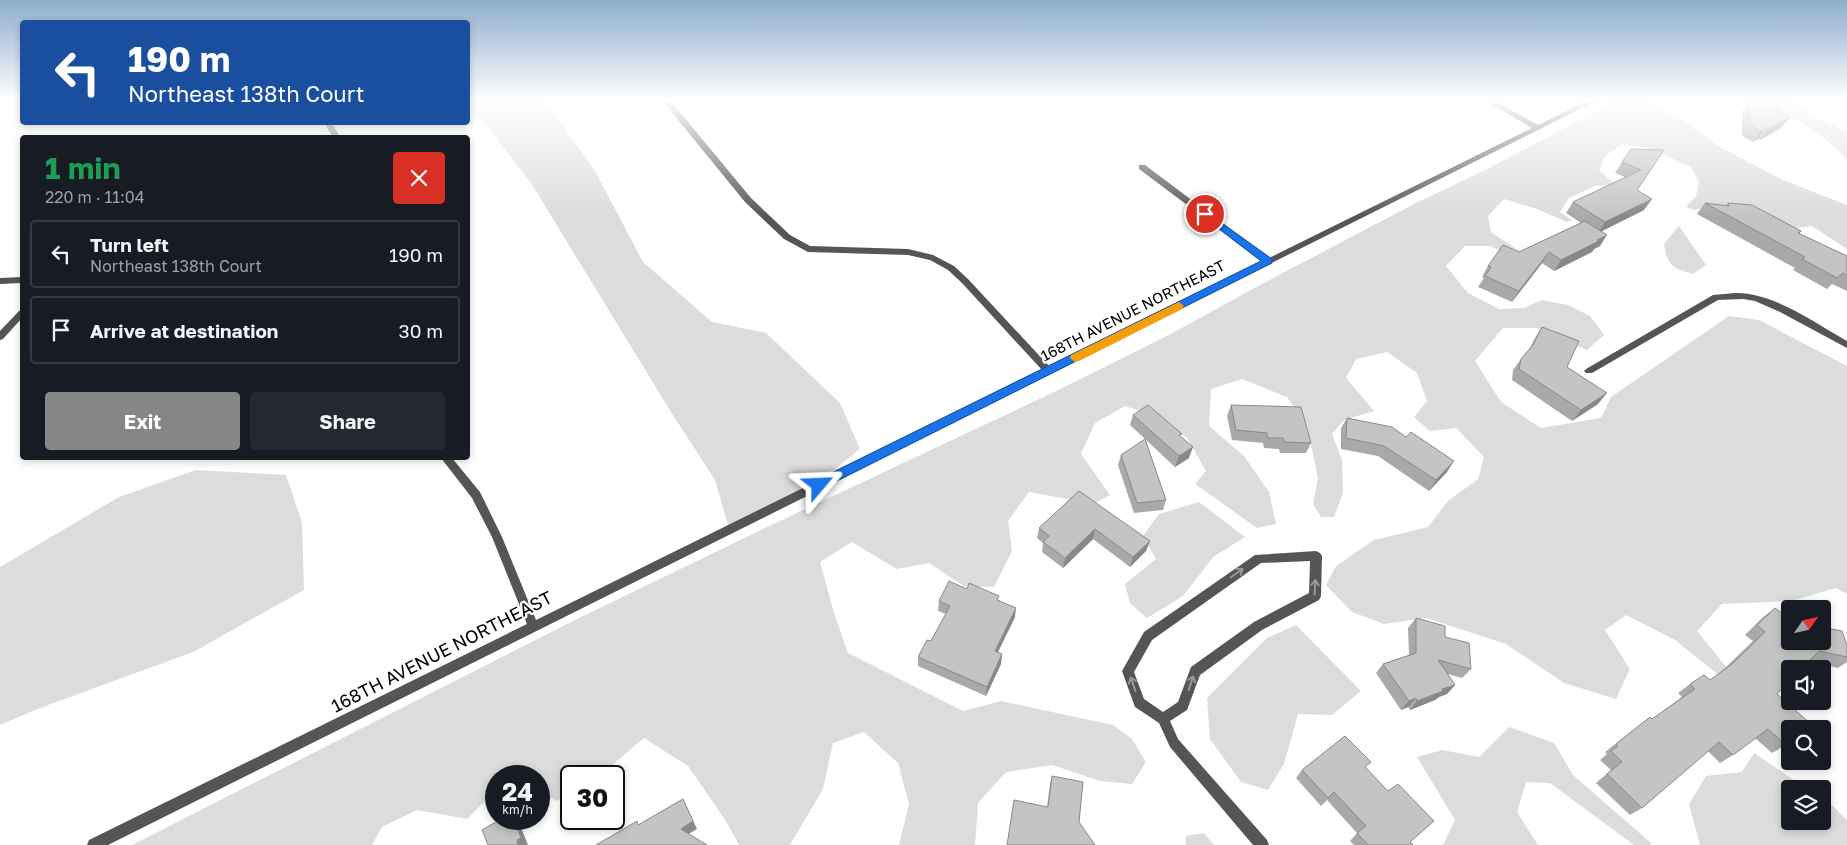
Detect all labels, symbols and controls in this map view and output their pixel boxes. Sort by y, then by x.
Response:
text: 190 m [128,38,230,80]
icon: left [45,40,110,105]
text: Northeast 138th Court [128,80,365,107]
text: 1 min [45,150,121,186]
button: close [393,152,445,204]
text: 220 m · 11:04 [45,187,144,207]
pin [1184,193,1226,235]
icon: arrive [1191,200,1219,228]
text: Turn left [90,233,169,256]
icon: left [47,240,75,268]
text: 190 m [389,243,443,266]
text: Northeast 138th Court [90,256,262,276]
street label: 168TH AVENUE NORTHEAST [1038,256,1228,364]
icon: arrive [47,316,75,344]
text: Arrive at destination [90,319,278,342]
text: 30 m [399,319,443,342]
button: Exit [45,392,240,450]
button: Share [250,392,445,450]
position arrow [792,458,844,510]
one-way arrow [1229,568,1243,578]
one-way arrow [1311,580,1320,596]
street label: 168TH AVENUE NORTHEAST [327,586,556,717]
north arrow [1781,600,1831,650]
map controls [1781,600,1831,830]
button: sound [1781,660,1831,710]
one-way arrow [1127,676,1137,692]
one-way arrow [1187,676,1196,691]
button: search [1781,720,1831,770]
speed limit sign: 30 [560,765,625,830]
text: 24 [502,776,533,807]
button: layers [1781,780,1831,830]
text: km/h [502,802,533,817]

